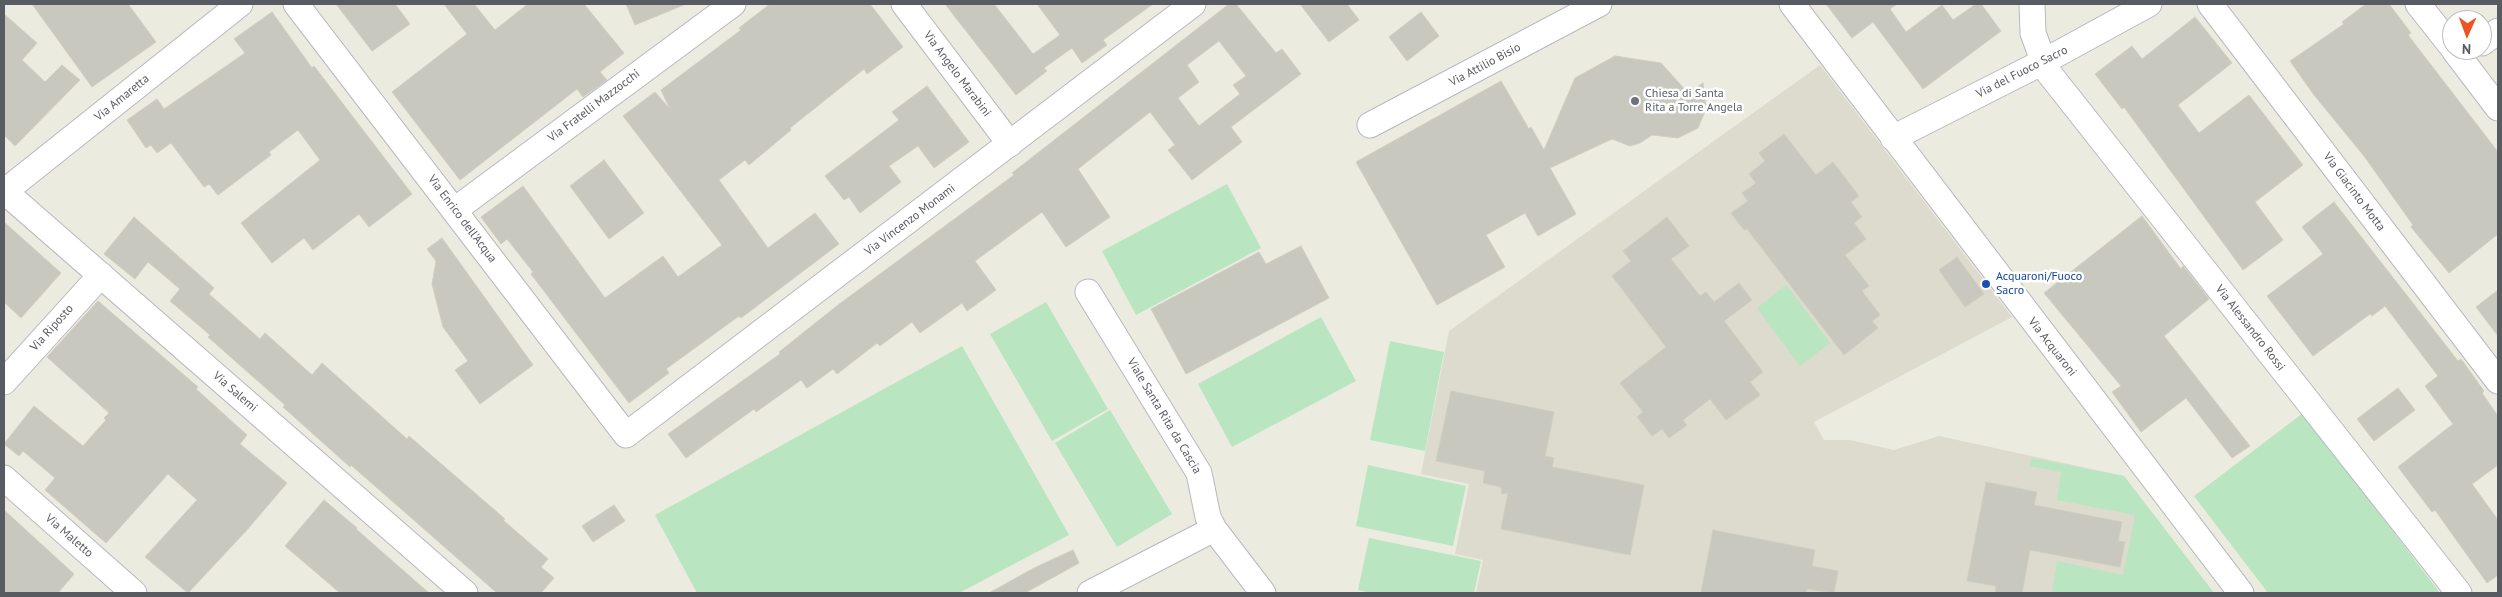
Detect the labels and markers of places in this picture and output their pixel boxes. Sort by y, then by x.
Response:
place label: Chiesa di Santa Rita a Torre Angela [1645,87,1742,115]
marker: Chiesa di Santa Rita a Torre Angela [1629,95,1641,107]
place label: Acquaroni/Fuoco Sacro [1996,270,2082,298]
marker: Acquaroni/Fuoco Sacro [1980,278,1992,290]

